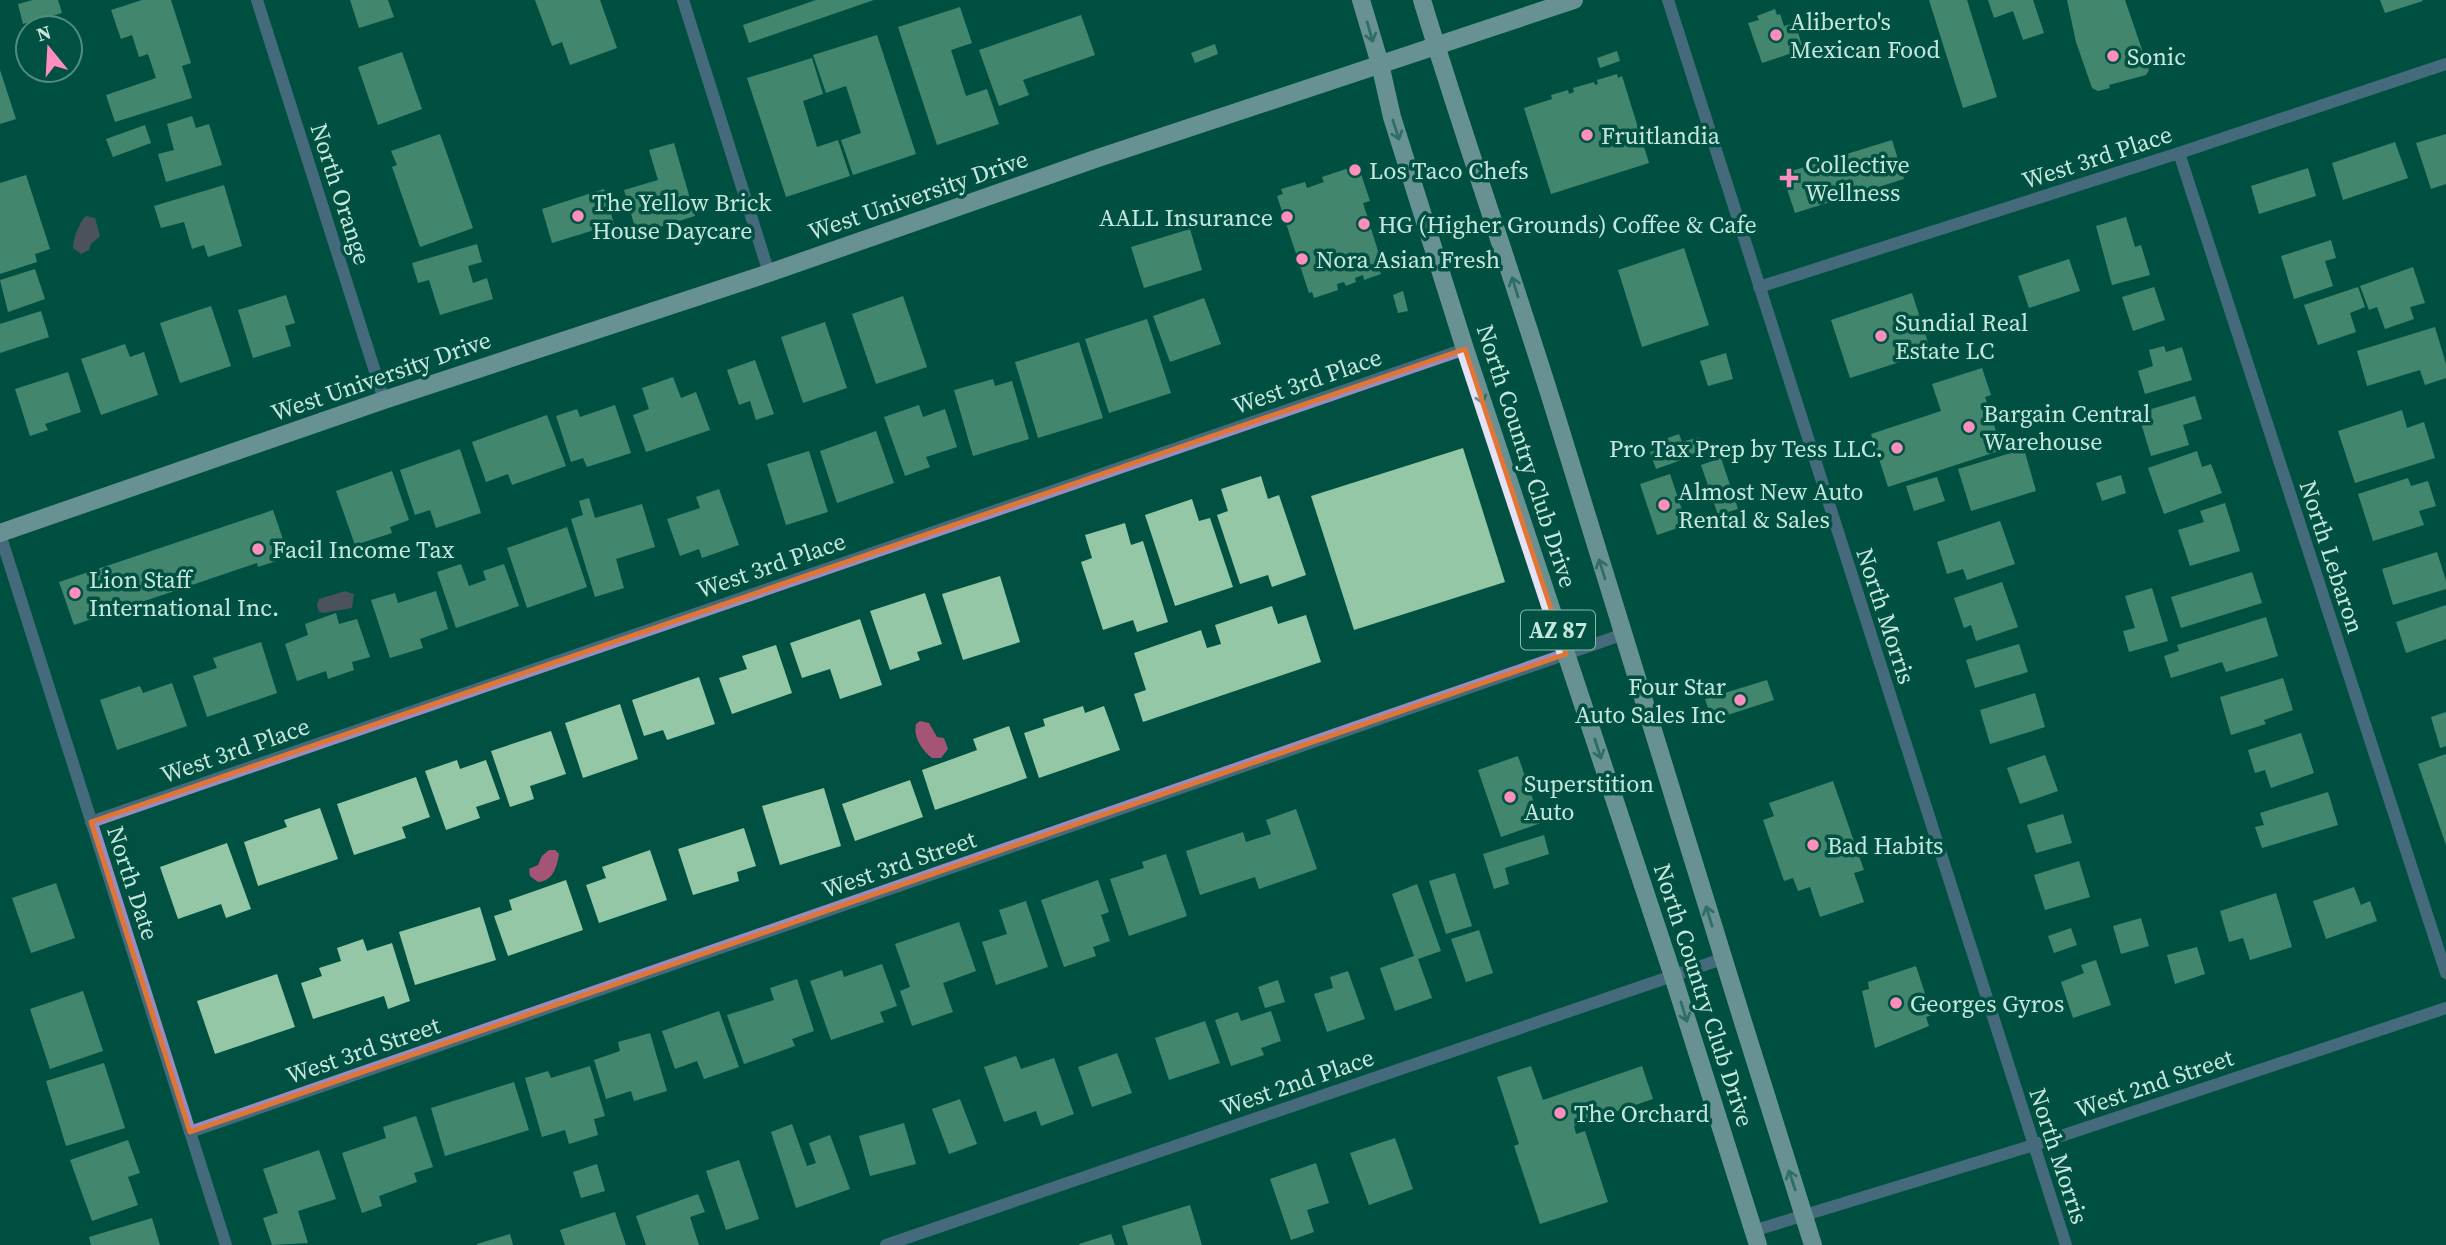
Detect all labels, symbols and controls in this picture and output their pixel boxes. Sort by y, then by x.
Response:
place label: Aliberto's Mexican Food [1790,5,1940,66]
north arrow [14,14,84,84]
text: N [33,18,54,47]
one-way arrow [1365,21,1378,43]
marker: Aliberto's Mexican Food [1768,27,1784,43]
place label: Sonic [2127,40,2186,73]
marker: Sonic [2105,48,2121,64]
street label: West 3rd Place [2018,117,2176,197]
street label: North Orange [303,119,379,269]
one-way arrow [1391,119,1403,141]
place label: Fruitlandia [1601,119,1721,152]
marker: Fruitlandia [1579,127,1595,143]
street label: West University Drive [804,142,1032,248]
place label: Collective Wellness [1805,148,1910,209]
place label: Los Taco Chefs [1369,154,1529,187]
marker: Los Taco Chefs [1347,162,1363,178]
marker: Collective Wellness [1779,168,1799,188]
place label: The Yellow Brick House Daycare [592,186,772,247]
place label: AALL Insurance [1099,201,1273,234]
marker: The Yellow Brick House Daycare [570,208,586,224]
place label: HG (Higher Grounds) Coffee & Cafe [1378,208,1757,241]
marker: AALL Insurance [1279,209,1295,225]
marker: HG (Higher Grounds) Coffee & Cafe [1356,216,1372,232]
place label: Nora Asian Fresh [1316,243,1500,276]
marker: Nora Asian Fresh [1294,251,1310,267]
one-way arrow [1508,276,1521,298]
place label: Sundial Real Estate LC [1895,306,2028,367]
street label: North Country Club Drive [1469,320,1585,592]
street label: West University Drive [267,323,495,429]
marker: Sundial Real Estate LC [1873,328,1889,344]
street label: West 3rd Place [1228,340,1386,422]
one-way arrow [1475,382,1487,404]
place label: Bargain Central Warehouse [1983,397,2150,458]
marker: Bargain Central Warehouse [1961,419,1977,435]
place label: Pro Tax Prep by Tess LLC. [1609,432,1883,465]
marker: Pro Tax Prep by Tess LLC. [1889,440,1905,456]
place label: Almost New Auto Rental & Sales [1678,475,1863,536]
street label: North Lebaron [2292,476,2372,638]
marker: Almost New Auto Rental & Sales [1656,497,1672,513]
street label: West 3rd Place [692,524,850,606]
place label: Facil Income Tax [272,533,455,566]
marker: Facil Income Tax [250,541,266,557]
street label: North Morris [1848,544,1924,688]
one-way arrow [1594,558,1607,580]
place label: Lion Staff International Inc. [89,563,279,624]
marker: Lion Staff International Inc. [67,585,83,601]
road number: AZ 87 [1521,610,1595,650]
place label: Four Star Auto Sales Inc [1575,670,1726,731]
marker: Four Star Auto Sales Inc [1732,692,1748,708]
street label: West 3rd Place [156,709,314,791]
one-way arrow [1593,738,1605,760]
place label: Superstition Auto [1524,767,1654,828]
marker: Superstition Auto [1502,789,1518,805]
street label: North Date [99,822,167,944]
street label: West 3rd Street [818,822,980,906]
place label: Bad Habits [1827,829,1943,862]
marker: Bad Habits [1805,837,1821,853]
street label: North Country Club Drive [1646,859,1762,1131]
one-way arrow [1701,906,1714,928]
place label: Georges Gyros [1910,987,2064,1020]
marker: Georges Gyros [1888,995,1904,1011]
one-way arrow [1679,1001,1692,1023]
street label: West 3rd Street [282,1008,444,1092]
street label: West 2nd Place [1216,1040,1378,1124]
street label: West 2nd Street [2071,1040,2238,1125]
street label: North Morris [2021,1084,2097,1228]
place label: The Orchard [1574,1097,1710,1130]
marker: The Orchard [1552,1105,1568,1121]
one-way arrow [1785,1169,1798,1191]

